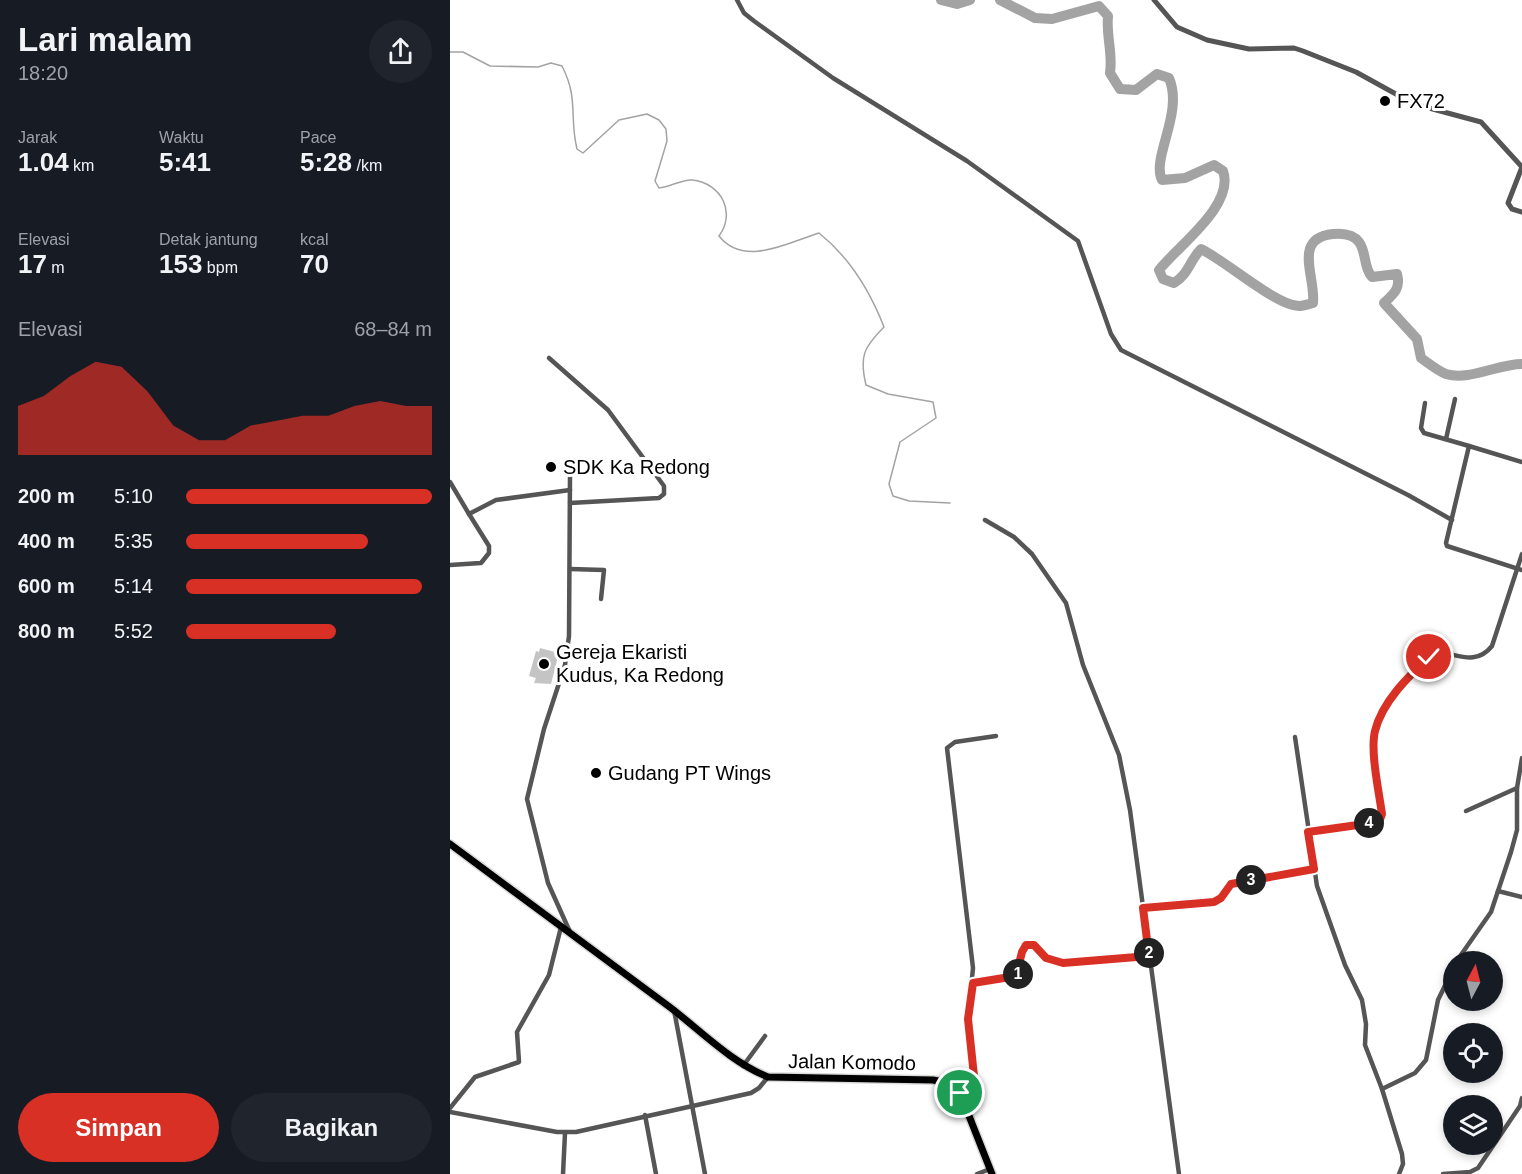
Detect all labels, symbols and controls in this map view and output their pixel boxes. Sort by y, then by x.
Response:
button: share [369,20,432,83]
text: Lari malam [18,21,192,58]
text: 18:20 [18,62,68,84]
place label: FX72 [1397,90,1445,112]
marker: FX72 [1378,94,1392,108]
text: Jarak [18,129,57,146]
text: Waktu [159,129,204,146]
text: Pace [300,129,336,146]
text: 1.04 [18,147,69,177]
text: 5:41 [159,147,211,177]
text: 5:28 [300,147,352,177]
text: km [69,157,94,174]
text: /km [352,157,382,174]
text: Elevasi [18,231,70,248]
text: Detak jantung [159,231,258,248]
text: kcal [300,231,328,248]
text: 17 [18,249,47,279]
text: 153 [159,249,202,279]
text: 70 [300,249,329,279]
text: m [47,259,65,276]
text: bpm [202,259,238,276]
text: Elevasi [18,318,82,340]
text: 68–84 m [354,318,432,340]
place label: SDK Ka Redong [563,456,710,478]
marker: SDK Ka Redong [544,460,558,474]
text: 200 m [18,485,75,507]
text: 5:10 [114,485,153,507]
text: 400 m [18,530,75,552]
text: 5:35 [114,530,153,552]
text: 600 m [18,575,75,597]
text: 5:14 [114,575,153,597]
text: 800 m [18,620,75,642]
text: 5:52 [114,620,153,642]
pin [1403,631,1454,682]
icon: check [1412,640,1445,673]
place label: Gereja Ekaristi Kudus, Ka Redong [556,641,724,686]
marker: Gereja Ekaristi Kudus, Ka Redong [537,657,551,671]
place label: Gudang PT Wings [608,762,771,784]
marker: Gudang PT Wings [589,766,603,780]
pin: 4 [1354,808,1384,838]
text: 4 [1365,814,1373,831]
pin: 3 [1236,865,1266,895]
text: 3 [1247,871,1255,888]
pin: 2 [1134,938,1164,968]
text: 2 [1145,944,1153,961]
north arrow [1443,951,1503,1011]
map controls [1443,951,1503,1155]
pin: 1 [1003,959,1033,989]
text: 1 [1014,965,1022,982]
button: locate [1443,1023,1503,1083]
street label: Jalan Komodo [788,1050,916,1074]
pin [934,1067,985,1118]
icon: arrive [943,1076,976,1109]
button: Simpan [18,1093,219,1162]
button: Bagikan [231,1093,432,1162]
button: layers [1443,1095,1503,1155]

